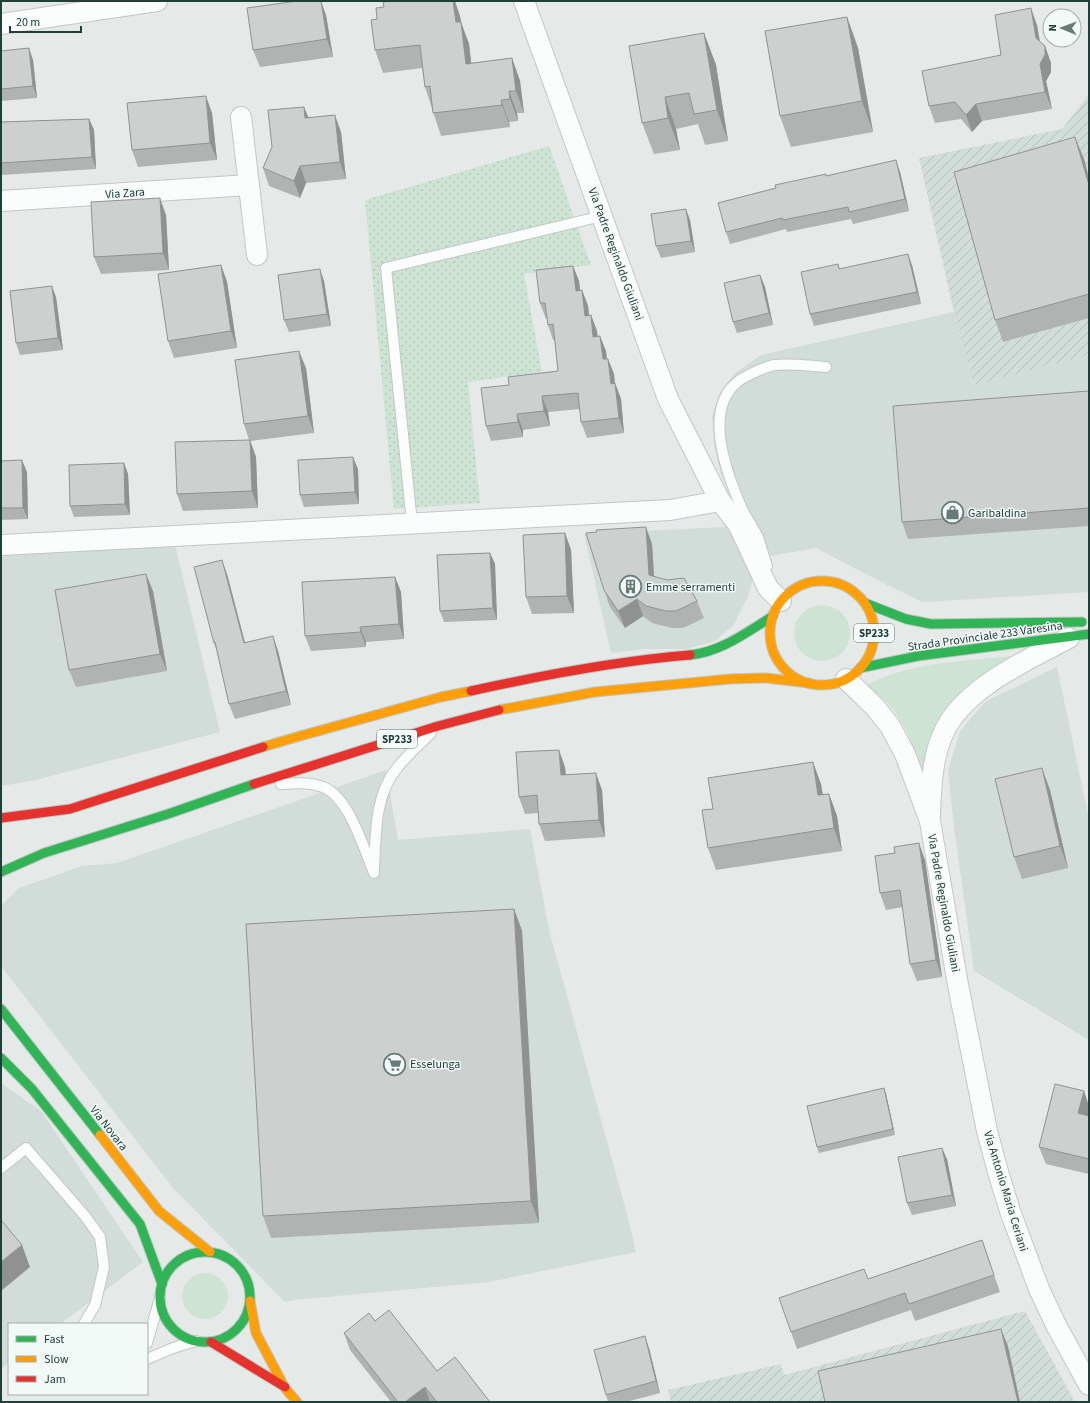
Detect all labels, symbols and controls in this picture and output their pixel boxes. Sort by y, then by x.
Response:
scale bar [10,8,81,34]
north arrow [1042,8,1082,48]
text: 20 m [16,14,40,31]
text: N [1045,24,1060,32]
street label: Via Zara [105,184,146,203]
street label: Via Padre Reginaldo Giuliani [584,185,648,323]
shop icon: Garibaldina [939,500,965,526]
place label: Garibaldina [968,505,1026,522]
building icon: Emme serramenti [617,574,643,600]
place label: Emme serramenti [646,579,735,596]
street label: Strada Provinciale 233 Varesina [906,617,1064,656]
road number: SP233 [854,624,894,642]
road number: SP233 [377,730,417,748]
street label: Via Padre Reginaldo Giuliani [923,833,964,974]
supermarket icon: Esselunga [382,1051,408,1077]
place label: Esselunga [410,1056,460,1073]
street label: Via Novara [86,1102,132,1154]
street label: Via Antonio Maria Ceriani [979,1129,1032,1254]
legend [8,1323,148,1395]
text: Fast [44,1331,64,1348]
text: Slow [44,1351,69,1368]
text: Jam [44,1371,66,1388]

